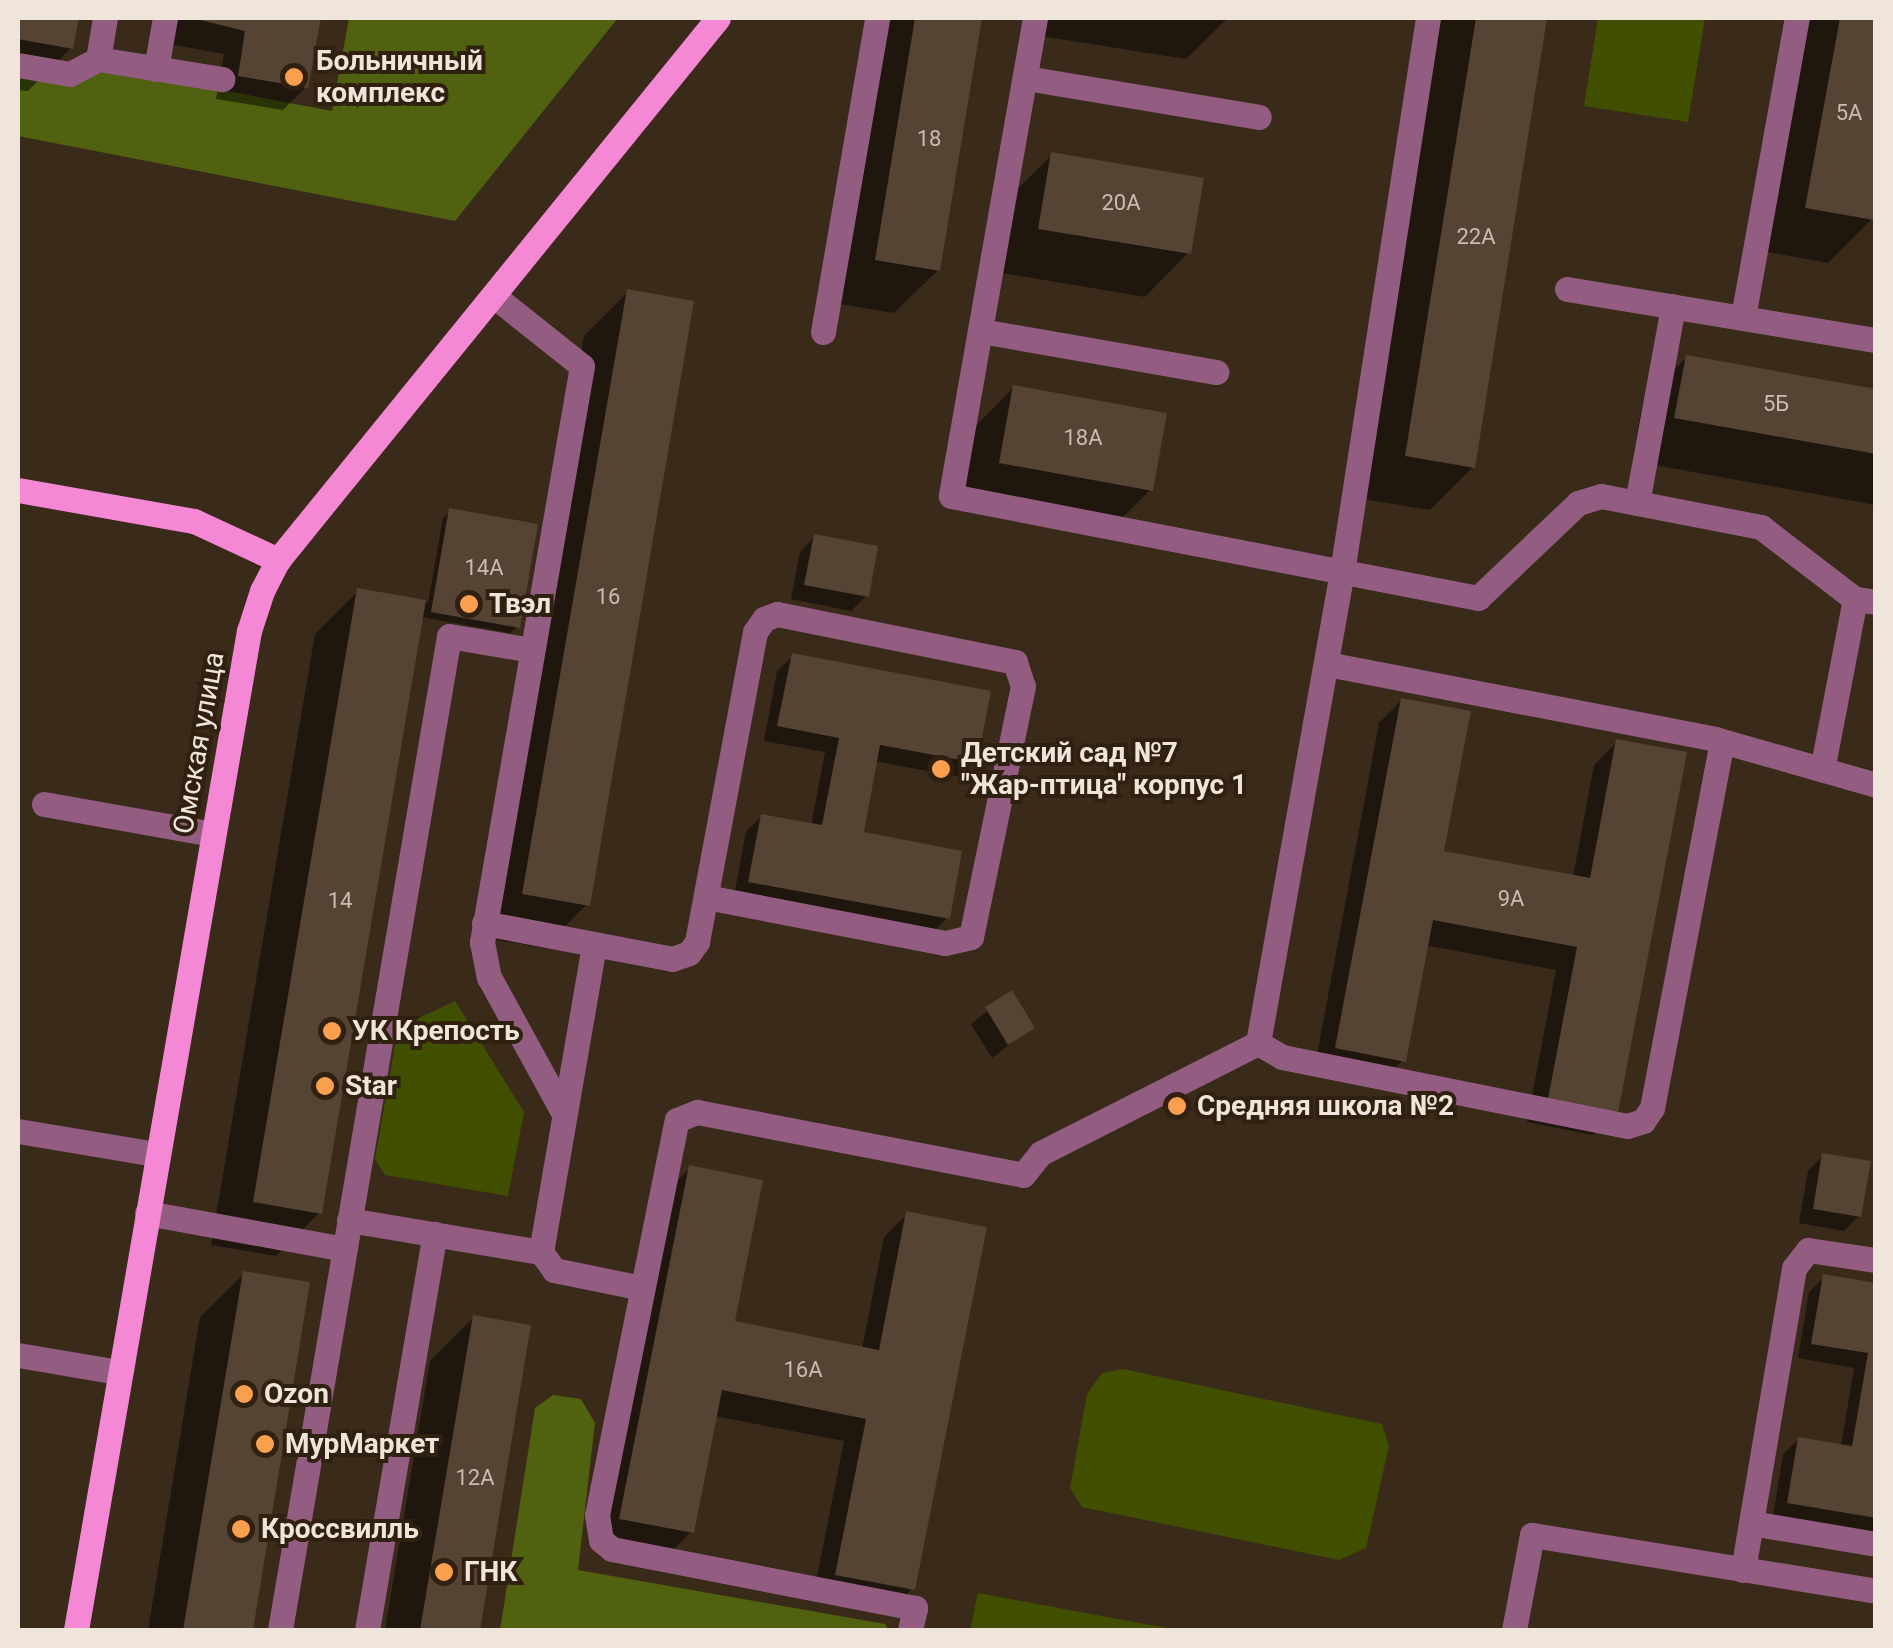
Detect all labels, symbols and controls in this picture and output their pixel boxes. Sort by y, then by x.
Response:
place label: Больничный комплекс [316,44,483,110]
marker: Больничный комплекс [281,64,307,90]
house number: 5А [1836,100,1862,126]
house number: 18 [917,126,941,152]
house number: 20А [1101,190,1141,216]
house number: 22А [1456,224,1496,250]
house number: 5Б [1763,391,1789,417]
house number: 18А [1063,425,1103,451]
house number: 14А [464,555,504,581]
house number: 16 [596,584,620,610]
place label: Твэл [489,587,551,621]
marker: Твэл [458,593,480,615]
street label: Омская улица [166,649,232,837]
place label: Детский сад №7 "Жар-птица" корпус 1 [961,736,1247,802]
marker: Детский сад №7 "Жар-птица" корпус 1 [930,758,952,780]
house number: 9А [1498,886,1524,912]
house number: 14 [328,888,352,914]
place label: УК Крепость [352,1014,520,1048]
marker: УК Крепость [321,1020,343,1042]
place label: Star [345,1069,397,1103]
marker: Star [314,1075,336,1097]
place label: Средняя школа №2 [1197,1089,1454,1123]
marker: Средняя школа №2 [1166,1095,1188,1117]
house number: 16А [783,1357,823,1383]
place label: Ozon [264,1377,329,1411]
marker: Ozon [233,1383,255,1405]
place label: МурМаркет [285,1427,439,1461]
marker: МурМаркет [254,1433,276,1455]
house number: 12А [455,1465,495,1491]
place label: Кроссвилль [261,1512,419,1546]
marker: Кроссвилль [230,1518,252,1540]
place label: ГНК [464,1555,517,1589]
marker: ГНК [433,1561,455,1583]

